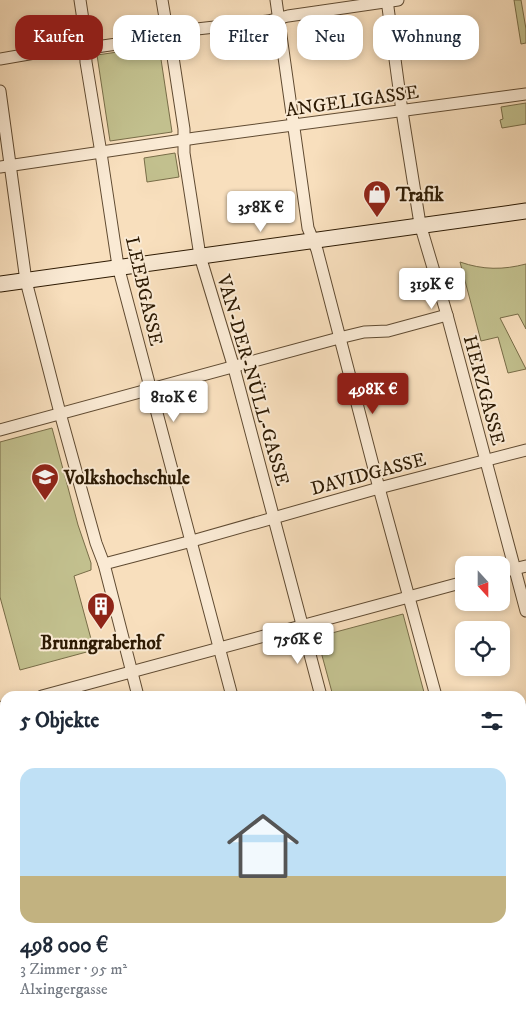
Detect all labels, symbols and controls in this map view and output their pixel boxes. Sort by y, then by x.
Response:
chip: Kaufen [15,15,103,60]
chip: Mieten [113,15,200,60]
chip: Filter [210,15,287,60]
chip: Neu [297,15,363,60]
chip: Wohnung [373,15,479,60]
street label: ANGELIGASSE [284,81,420,122]
shop icon: Trafik [362,179,392,218]
place label: Trafik [395,184,444,207]
pin: 358K € [220,190,302,233]
text: 358K € [238,197,284,217]
street label: LEEBGASSE [120,234,167,348]
pin: 319K € [391,268,473,310]
street label: VAN-DER-NÜLL-GASSE [211,271,295,489]
text: 319K € [410,274,454,294]
street label: HERZGASSE [458,333,509,448]
pin: 498K € [332,372,414,415]
text: 498K € [348,379,398,399]
pin: 810K € [133,380,215,423]
text: 810K € [151,387,197,407]
street label: DAVIDGASSE [308,448,428,501]
school or university icon: Volkshochschule [30,462,60,501]
place label: Volkshochschule [63,467,190,490]
north arrow [455,556,510,611]
map controls [455,556,510,676]
building icon: Brunngraberhof [86,591,116,630]
button: locate [455,621,510,676]
pin: 756K € [257,622,339,665]
text: 756K € [274,629,322,649]
place label: Brunngraberhof [40,632,166,655]
icon: filters [478,707,506,735]
text: 5 Objekte [20,708,99,734]
icon: home [218,801,308,891]
text: 498 000 € [20,933,108,959]
text: 3 Zimmer · 95 m² [20,959,127,979]
text: Alxingergasse [20,979,108,999]

